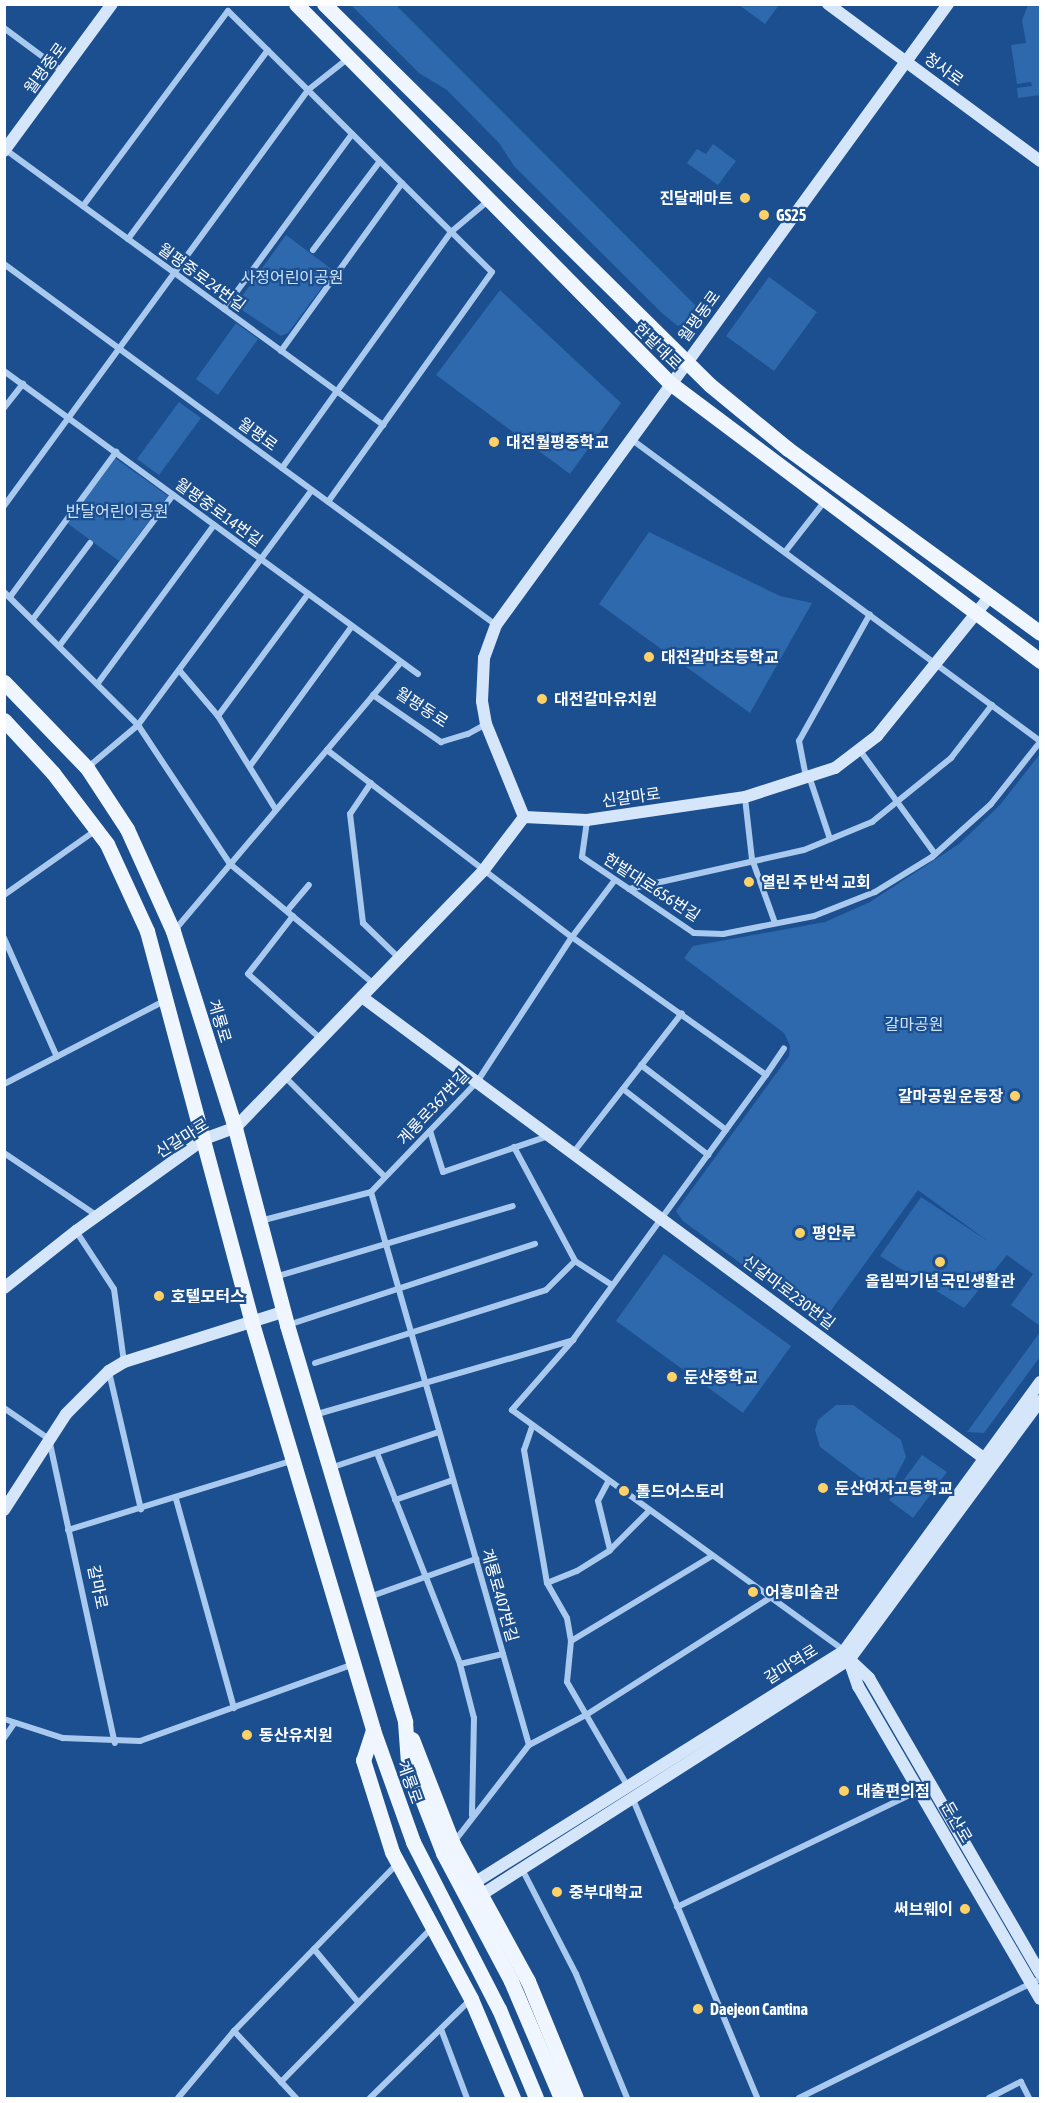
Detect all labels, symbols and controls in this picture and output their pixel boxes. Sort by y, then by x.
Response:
street label: 월평중로 [20,39,70,97]
street label: 청사로 [920,48,968,90]
place label: 진달래마트 [659,188,733,208]
marker: 진달래마트 [738,191,752,205]
place label: GS25 [776,205,806,225]
marker: GS25 [757,208,771,222]
street label: 월평중로24번길 [155,239,249,315]
park label: 사정어린이공원 [240,267,344,287]
street label: 월평동로 [674,287,724,345]
street label: 한밭대로 [630,319,686,373]
street label: 월평로 [234,413,282,455]
place label: 대전월평중학교 [506,432,609,452]
marker: 대전월평중학교 [487,435,501,449]
street label: 월평중로14번길 [172,474,266,550]
park label: 반달어린이공원 [65,501,169,521]
place label: 대전갈마초등학교 [661,647,779,667]
marker: 대전갈마초등학교 [642,650,656,664]
street label: 월평동로 [392,683,452,731]
place label: 대전갈마유치원 [554,689,657,709]
marker: 대전갈마유치원 [535,692,549,706]
street label: 신갈마로 [601,783,661,811]
street label: 한밭대로656번길 [600,849,704,925]
place label: 열린 주 반석 교회 [761,872,871,892]
marker: 열린 주 반석 교회 [742,875,756,889]
street label: 계룡로 [204,997,236,1045]
park label: 갈마공원 [885,1014,943,1034]
street label: 계룡로367번길 [393,1065,473,1149]
place label: 갈마공원 운동장 [898,1086,1003,1106]
marker: 갈마공원 운동장 [1008,1089,1022,1103]
street label: 신갈마로 [152,1114,212,1162]
place label: 평안루 [812,1223,856,1243]
marker: 평안루 [793,1226,807,1240]
street label: 신갈마로230번길 [739,1251,839,1333]
marker: 올림픽기념 국민생활관 [933,1255,947,1269]
place label: 올림픽기념 국민생활관 [865,1271,1015,1291]
place label: 호텔모터스 [171,1286,245,1306]
marker: 호텔모터스 [152,1289,166,1303]
place label: 둔산중학교 [684,1367,758,1387]
marker: 둔산중학교 [665,1370,679,1384]
place label: 둔산여자고등학교 [835,1478,953,1498]
place label: 톨드어스토리 [636,1481,724,1501]
marker: 둔산여자고등학교 [816,1481,830,1495]
marker: 톨드어스토리 [617,1484,631,1498]
street label: 계룡로407번길 [478,1546,522,1644]
street label: 갈마로 [84,1563,112,1611]
place label: 어흥미술관 [765,1582,839,1602]
marker: 어흥미술관 [746,1585,760,1599]
street label: 갈마역로 [761,1640,821,1688]
place label: 동산유치원 [259,1725,333,1745]
marker: 동산유치원 [240,1728,254,1742]
street label: 계룡로 [393,1758,427,1806]
place label: 대출편의점 [856,1781,930,1801]
marker: 대출편의점 [837,1784,851,1798]
street label: 둔산로 [938,1798,976,1846]
place label: 중부대학교 [569,1882,643,1902]
marker: 중부대학교 [550,1885,564,1899]
place label: 써브웨이 [894,1899,953,1919]
marker: 써브웨이 [958,1902,972,1916]
place label: Daejeon Cantina [710,1999,808,2019]
marker: Daejeon Cantina [691,2002,705,2016]

